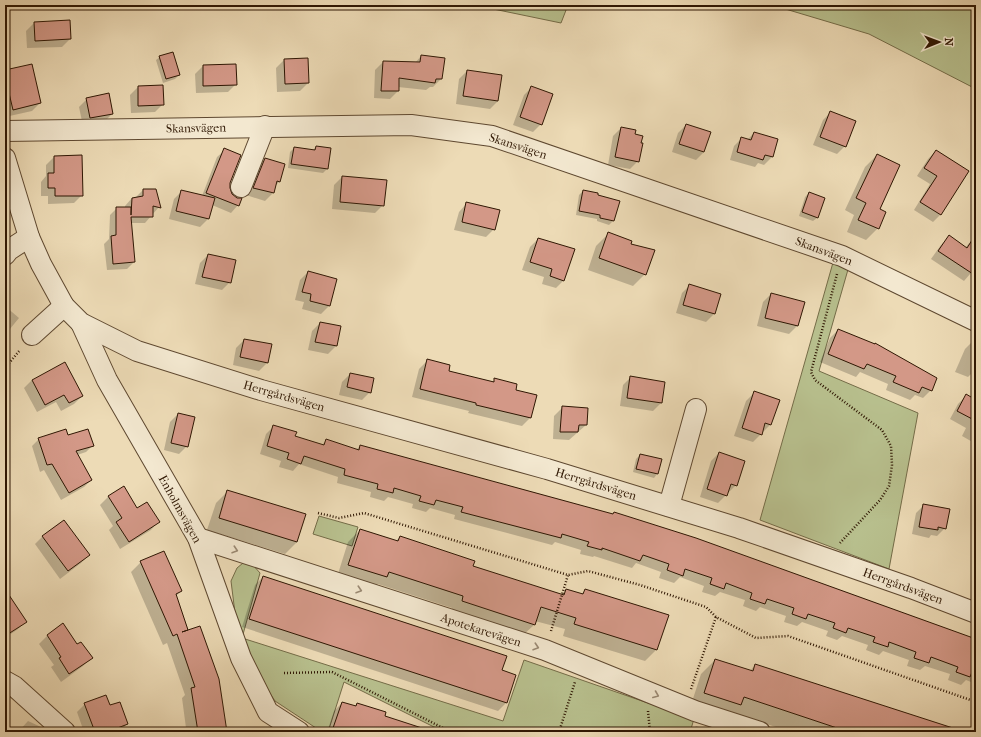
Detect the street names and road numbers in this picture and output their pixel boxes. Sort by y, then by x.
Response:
street label: Skansvägen [166,120,226,136]
street label: Skansvägen [487,130,549,162]
street label: Skansvägen [793,234,855,268]
street label: Herrgårdsvägen [242,378,326,414]
street label: Herrgårdsvägen [554,465,638,503]
street label: Enholmsvägen [156,473,204,545]
street label: Herrgårdsvägen [861,565,945,607]
street label: Apotekarevägen [438,610,523,650]

